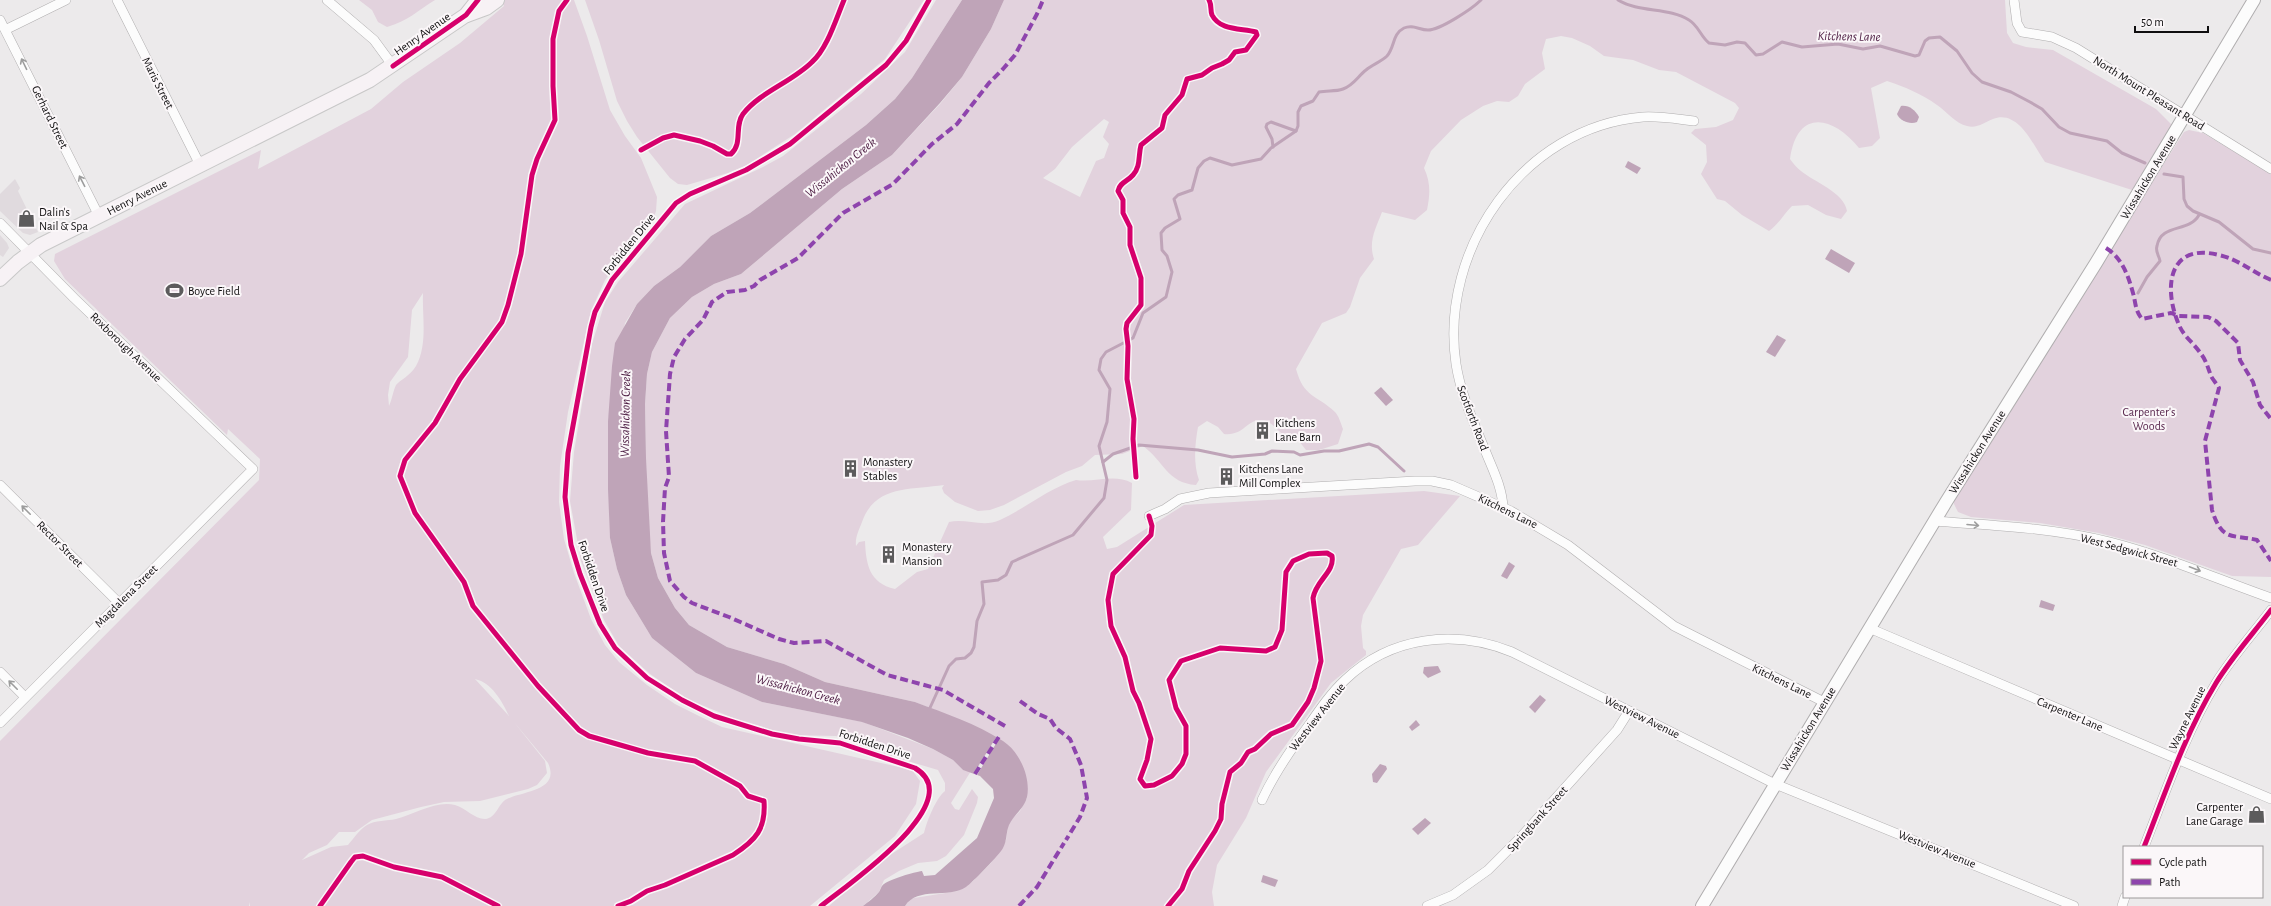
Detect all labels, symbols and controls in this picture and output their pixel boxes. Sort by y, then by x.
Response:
scale bar [2135,8,2208,34]
street label: Henry Avenue [392,10,453,59]
text: 50 m [2141,16,2164,28]
water label: Kitchens Lane [1817,30,1881,44]
street label: North Mount Pleasant Road [2091,54,2207,132]
street label: Maris Street [140,55,176,111]
one-way arrow [20,59,27,71]
street label: Gerhard Street [30,84,70,150]
street label: Wissahickon Avenue [2118,133,2178,221]
water label: Wissahickon Creek [803,136,879,200]
one-way arrow [78,175,85,187]
street label: Henry Avenue [105,177,169,218]
place label: Dalin's Nail & Spa [39,206,88,232]
shop icon: Dalin's Nail & Spa [16,209,36,229]
street label: Forbidden Drive [601,211,657,277]
sports icon: Boyce Field [165,281,185,301]
place label: Boyce Field [188,285,240,298]
street label: Roxborough Avenue [88,310,164,384]
water label: Wissahickon Creek [619,371,633,457]
street label: Scotforth Road [1455,384,1491,452]
park label: Carpenter's Woods [2122,406,2176,432]
street label: Wissahickon Avenue [1946,408,2008,496]
place label: Kitchens Lane Barn [1275,417,1321,443]
building icon: Kitchens Lane Barn [1252,420,1272,440]
place label: Monastery Stables [863,456,913,482]
building icon: Monastery Stables [840,459,860,479]
place label: Kitchens Lane Mill Complex [1239,463,1303,489]
building icon: Kitchens Lane Mill Complex [1216,466,1236,486]
street label: Kitchens Lane [1476,492,1540,530]
one-way arrow [21,505,31,515]
street label: Rector Street [35,519,86,570]
one-way arrow [1966,521,1979,528]
street label: West Sedgwick Street [2079,531,2179,569]
street label: Forbidden Drive [576,539,612,613]
place label: Monastery Mansion [902,541,952,567]
building icon: Monastery Mansion [879,544,899,564]
street label: Magdalena Street [92,562,160,630]
one-way arrow [2189,566,2201,574]
street label: Kitchens Lane [1750,662,1814,700]
water label: Wissahickon Creek [754,673,842,707]
one-way arrow [8,680,17,690]
street label: Westview Avenue [1287,681,1347,753]
street label: Wayne Avenue [2166,684,2208,752]
street label: Wissahickon Avenue [1778,685,1838,773]
street label: Westview Avenue [1602,694,1682,740]
street label: Carpenter Lane [2035,695,2105,733]
street label: Forbidden Drive [838,727,912,761]
street label: Springbank Street [1504,784,1570,854]
place label: Carpenter Lane Garage [2186,801,2243,827]
shop icon: Carpenter Lane Garage [2246,804,2266,824]
street label: Westview Avenue [1896,828,1978,870]
legend [2123,846,2263,898]
text: Cycle path [2159,856,2207,869]
text: Path [2159,876,2181,888]

